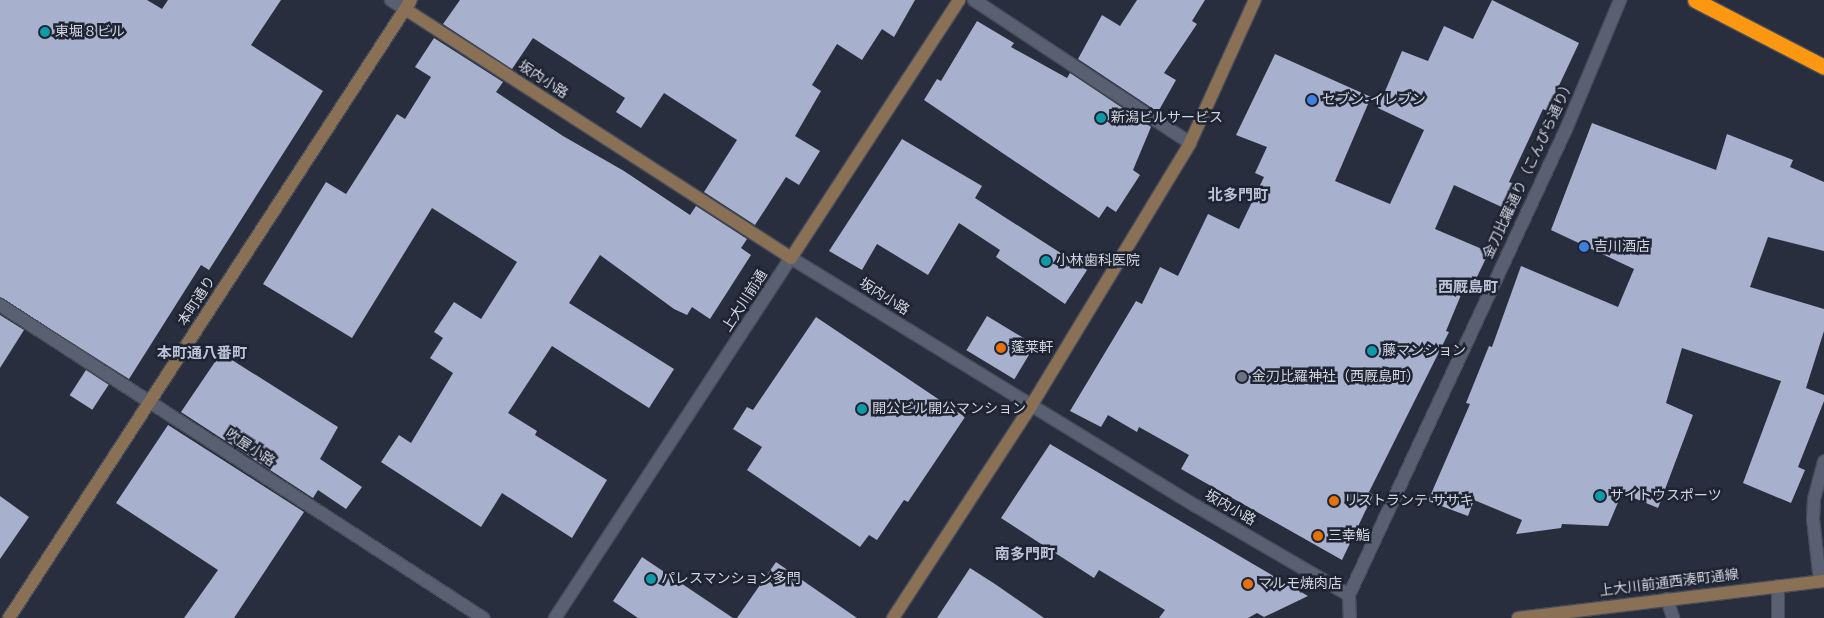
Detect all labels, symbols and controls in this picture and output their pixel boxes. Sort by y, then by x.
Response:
place label: 東堀８ビル [55,24,125,40]
marker: 東堀８ビル [39,26,51,38]
street label: 坂内小路 [515,58,571,102]
street label: 金刀比羅通り（こんぴら通り） [1480,77,1578,261]
place label: セブン-イレブン [1322,92,1426,108]
marker: セブン-イレブン [1306,94,1318,106]
place label: 新潟ビルサービス [1111,110,1223,126]
marker: 新潟ビルサービス [1095,112,1107,124]
district label: 北多門町 [1208,187,1268,205]
place label: 吉川酒店 [1594,239,1650,255]
marker: 吉川酒店 [1578,241,1590,253]
place label: 小林歯科医院 [1056,253,1140,269]
marker: 小林歯科医院 [1040,255,1052,267]
street label: 上大川前通 [719,267,771,335]
street label: 本町通り [175,273,219,329]
street label: 坂内小路 [856,275,912,319]
district label: 西厩島町 [1438,279,1498,297]
place label: 蓬莱軒 [1011,340,1053,356]
marker: 蓬莱軒 [995,342,1007,354]
place label: 藤マンション [1382,343,1466,359]
district label: 本町通八番町 [157,345,247,363]
marker: 藤マンション [1366,345,1378,357]
place label: 金刀比羅神社（西厩島町） [1252,369,1420,385]
marker: 金刀比羅神社（西厩島町） [1236,371,1248,383]
place label: 開公ビル開公マンション [872,401,1026,417]
marker: 開公ビル開公マンション [856,403,868,415]
street label: 吹屋小路 [222,426,278,470]
street label: 坂内小路 [1202,487,1258,529]
place label: サイトウスポーツ [1610,488,1722,504]
marker: サイトウスポーツ [1594,490,1606,502]
place label: リストランテ ササキ [1344,493,1474,509]
marker: リストランテ ササキ [1328,495,1340,507]
place label: 三幸鮨 [1328,528,1370,544]
marker: 三幸鮨 [1312,530,1324,542]
district label: 南多門町 [995,546,1055,564]
street label: 上大川前通西湊町通線 [1598,566,1740,600]
place label: パレスマンション多門 [661,571,801,587]
marker: パレスマンション多門 [645,573,657,585]
place label: マルモ焼肉店 [1258,576,1342,592]
marker: マルモ焼肉店 [1242,578,1254,590]

